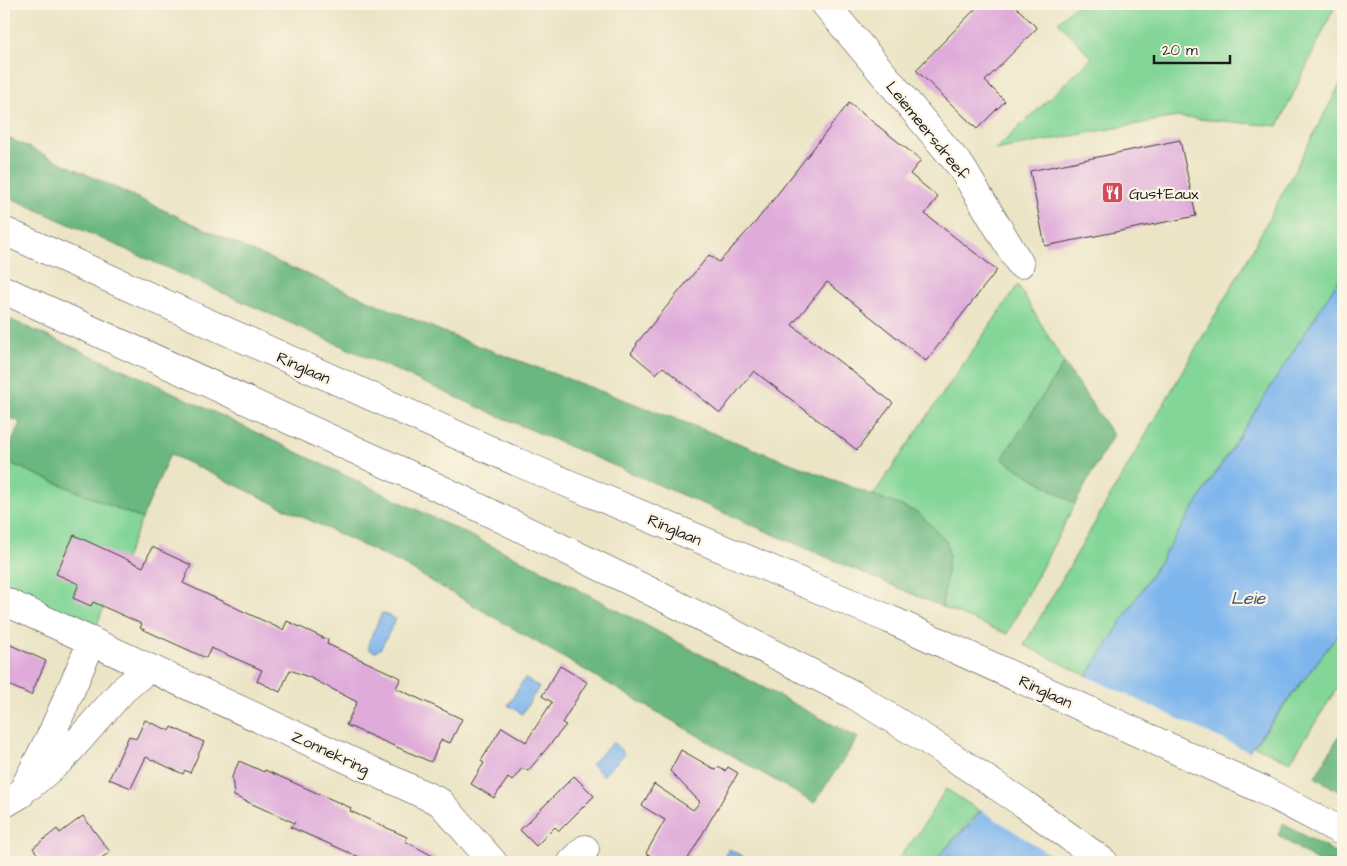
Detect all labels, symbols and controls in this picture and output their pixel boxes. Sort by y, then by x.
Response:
scale bar [1154,32,1231,64]
text: 20 m [1162,40,1198,61]
street label: Leiemeersdreef [881,77,974,185]
restaurant icon: Gust'Eaux [1101,181,1125,205]
place label: Gust'Eaux [1129,183,1199,205]
street label: Ringlaan [273,346,334,390]
street label: Ringlaan [644,509,705,552]
water label: Leie [1231,586,1267,611]
street label: Ringlaan [1015,670,1076,715]
street label: Zonnekring [288,725,373,781]

